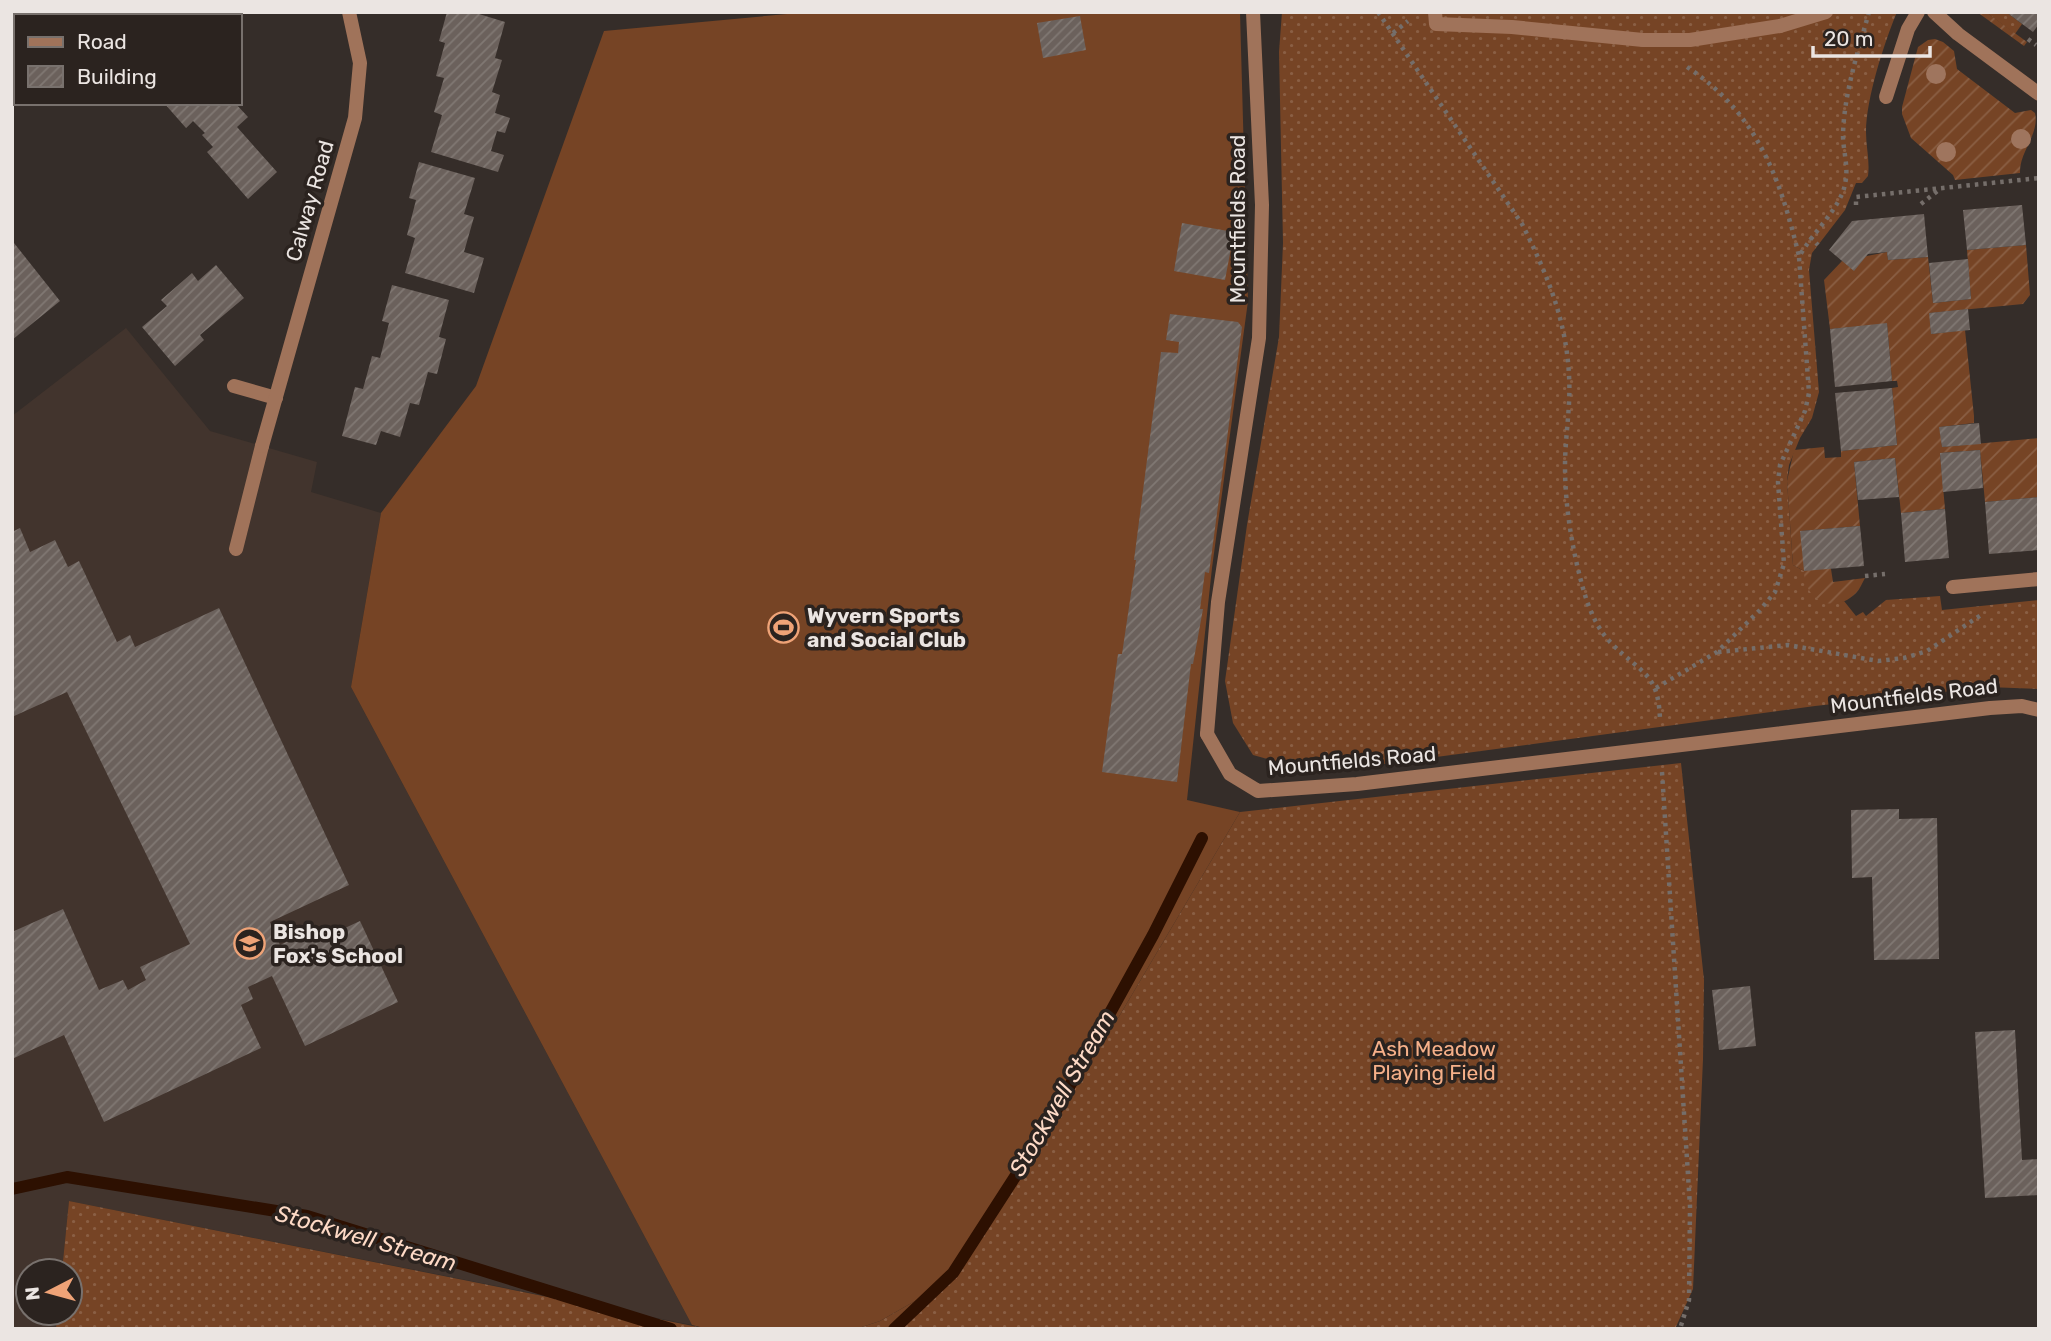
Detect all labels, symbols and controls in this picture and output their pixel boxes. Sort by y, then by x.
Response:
legend [14,14,242,105]
scale bar [1813,14,1930,58]
text: 20 m [1824,26,1873,51]
text: Road [77,29,127,54]
text: Building [77,64,157,89]
street label: Mountfields Road [1225,135,1250,303]
street label: Calway Road [280,138,339,264]
place label: Wyvern Sports and Social Club [807,603,966,652]
sports icon: Wyvern Sports and Social Club [767,611,801,645]
street label: Mountfields Road [1829,673,1999,718]
street label: Mountfields Road [1267,741,1437,780]
place label: Bishop Fox's School [273,919,403,968]
school or university icon: Bishop Fox's School [233,927,267,961]
water label: Stockwell Stream [1003,1005,1121,1181]
park label: Ash Meadow Playing Field [1372,1036,1496,1085]
water label: Stockwell Stream [272,1199,460,1277]
north arrow [14,1257,84,1327]
text: N [20,1286,45,1302]

